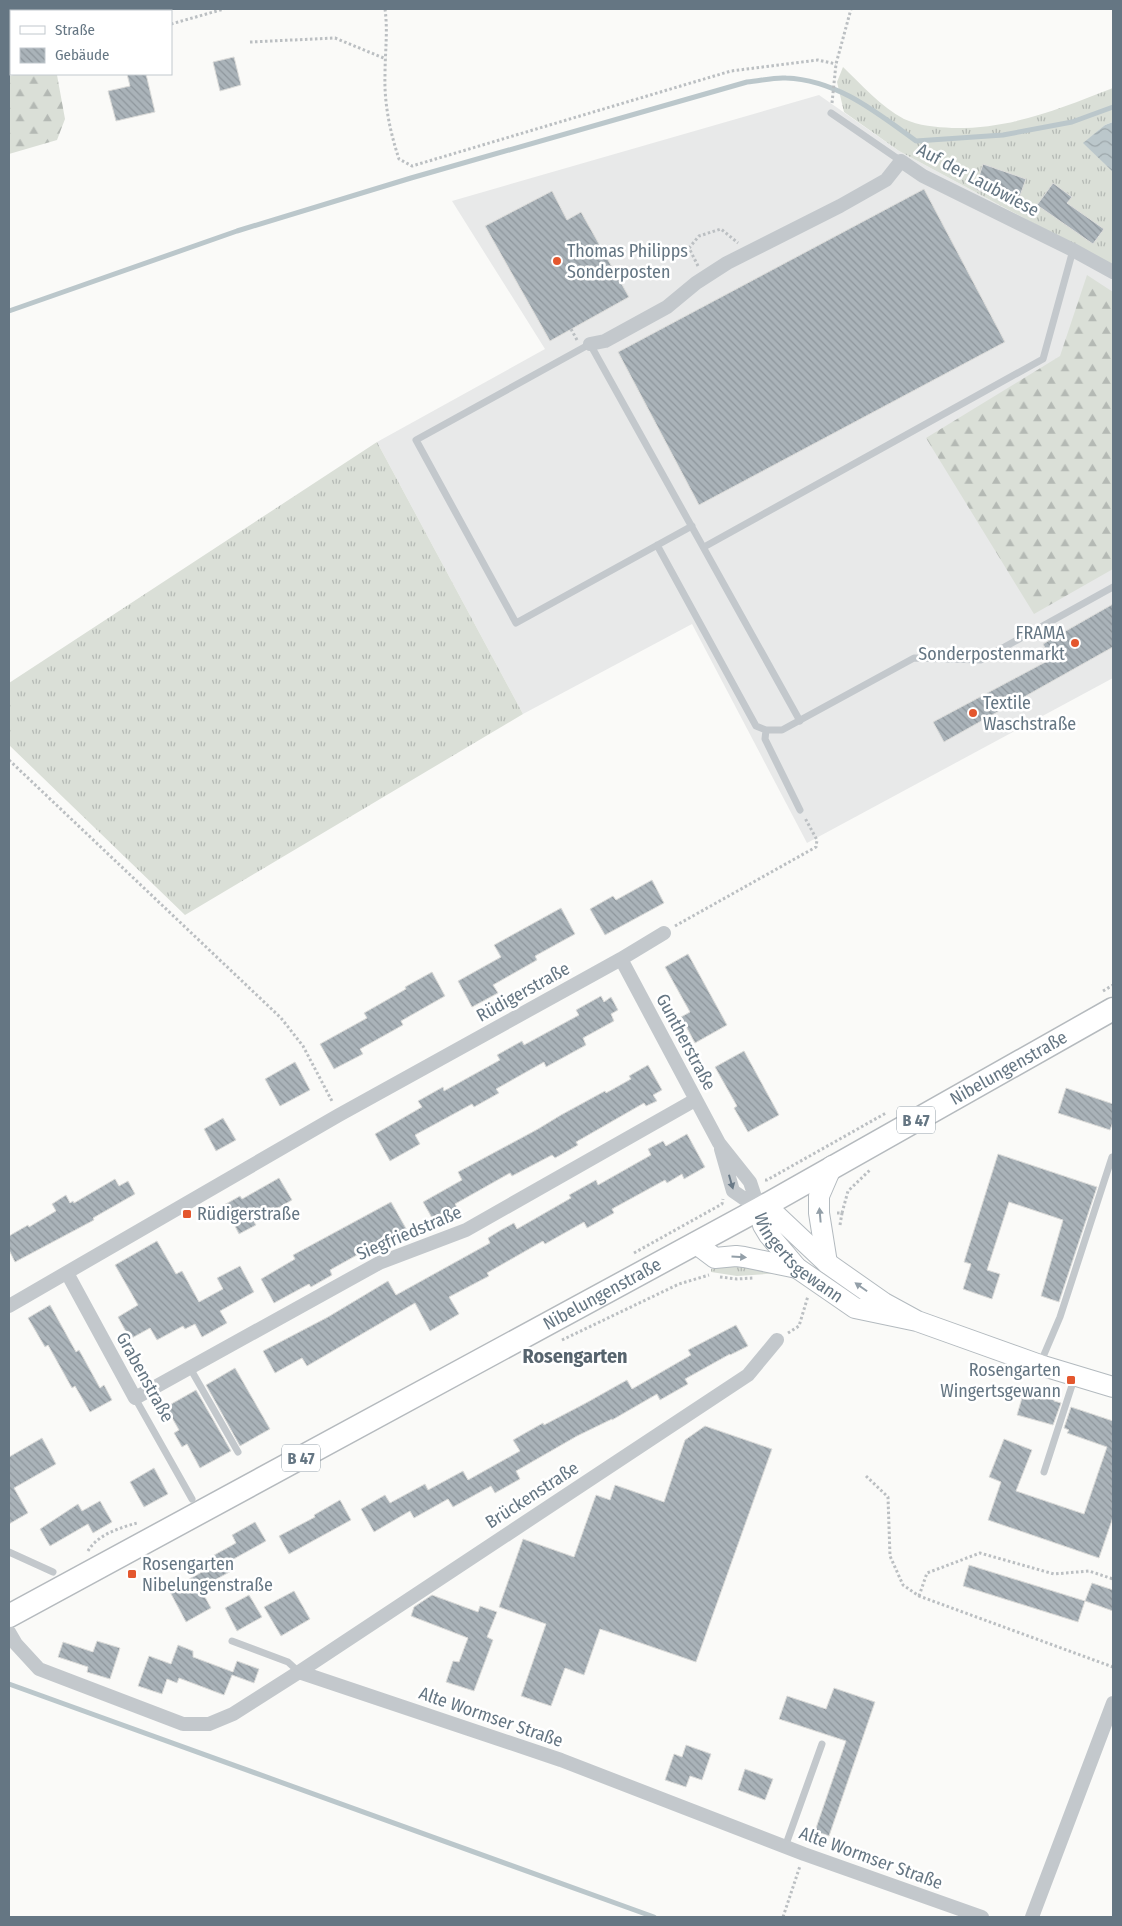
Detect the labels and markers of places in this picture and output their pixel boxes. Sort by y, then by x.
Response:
place label: Thomas Philipps Sonderposten [567,240,688,283]
marker: Thomas Philipps Sonderposten [551,255,563,267]
place label: FRAMA Sonderpostenmarkt [918,622,1066,665]
marker: FRAMA Sonderpostenmarkt [1069,637,1081,649]
place label: Textile Waschstraße [983,692,1076,735]
marker: Textile Waschstraße [967,707,979,719]
place label: Rüdigerstraße [197,1203,300,1225]
marker: Rüdigerstraße [181,1208,193,1220]
place label: Rosengarten Wingertsgewann [940,1359,1061,1402]
marker: Rosengarten Wingertsgewann [1065,1374,1077,1386]
place label: Rosengarten Nibelungenstraße [142,1553,273,1596]
marker: Rosengarten Nibelungenstraße [126,1568,138,1580]

